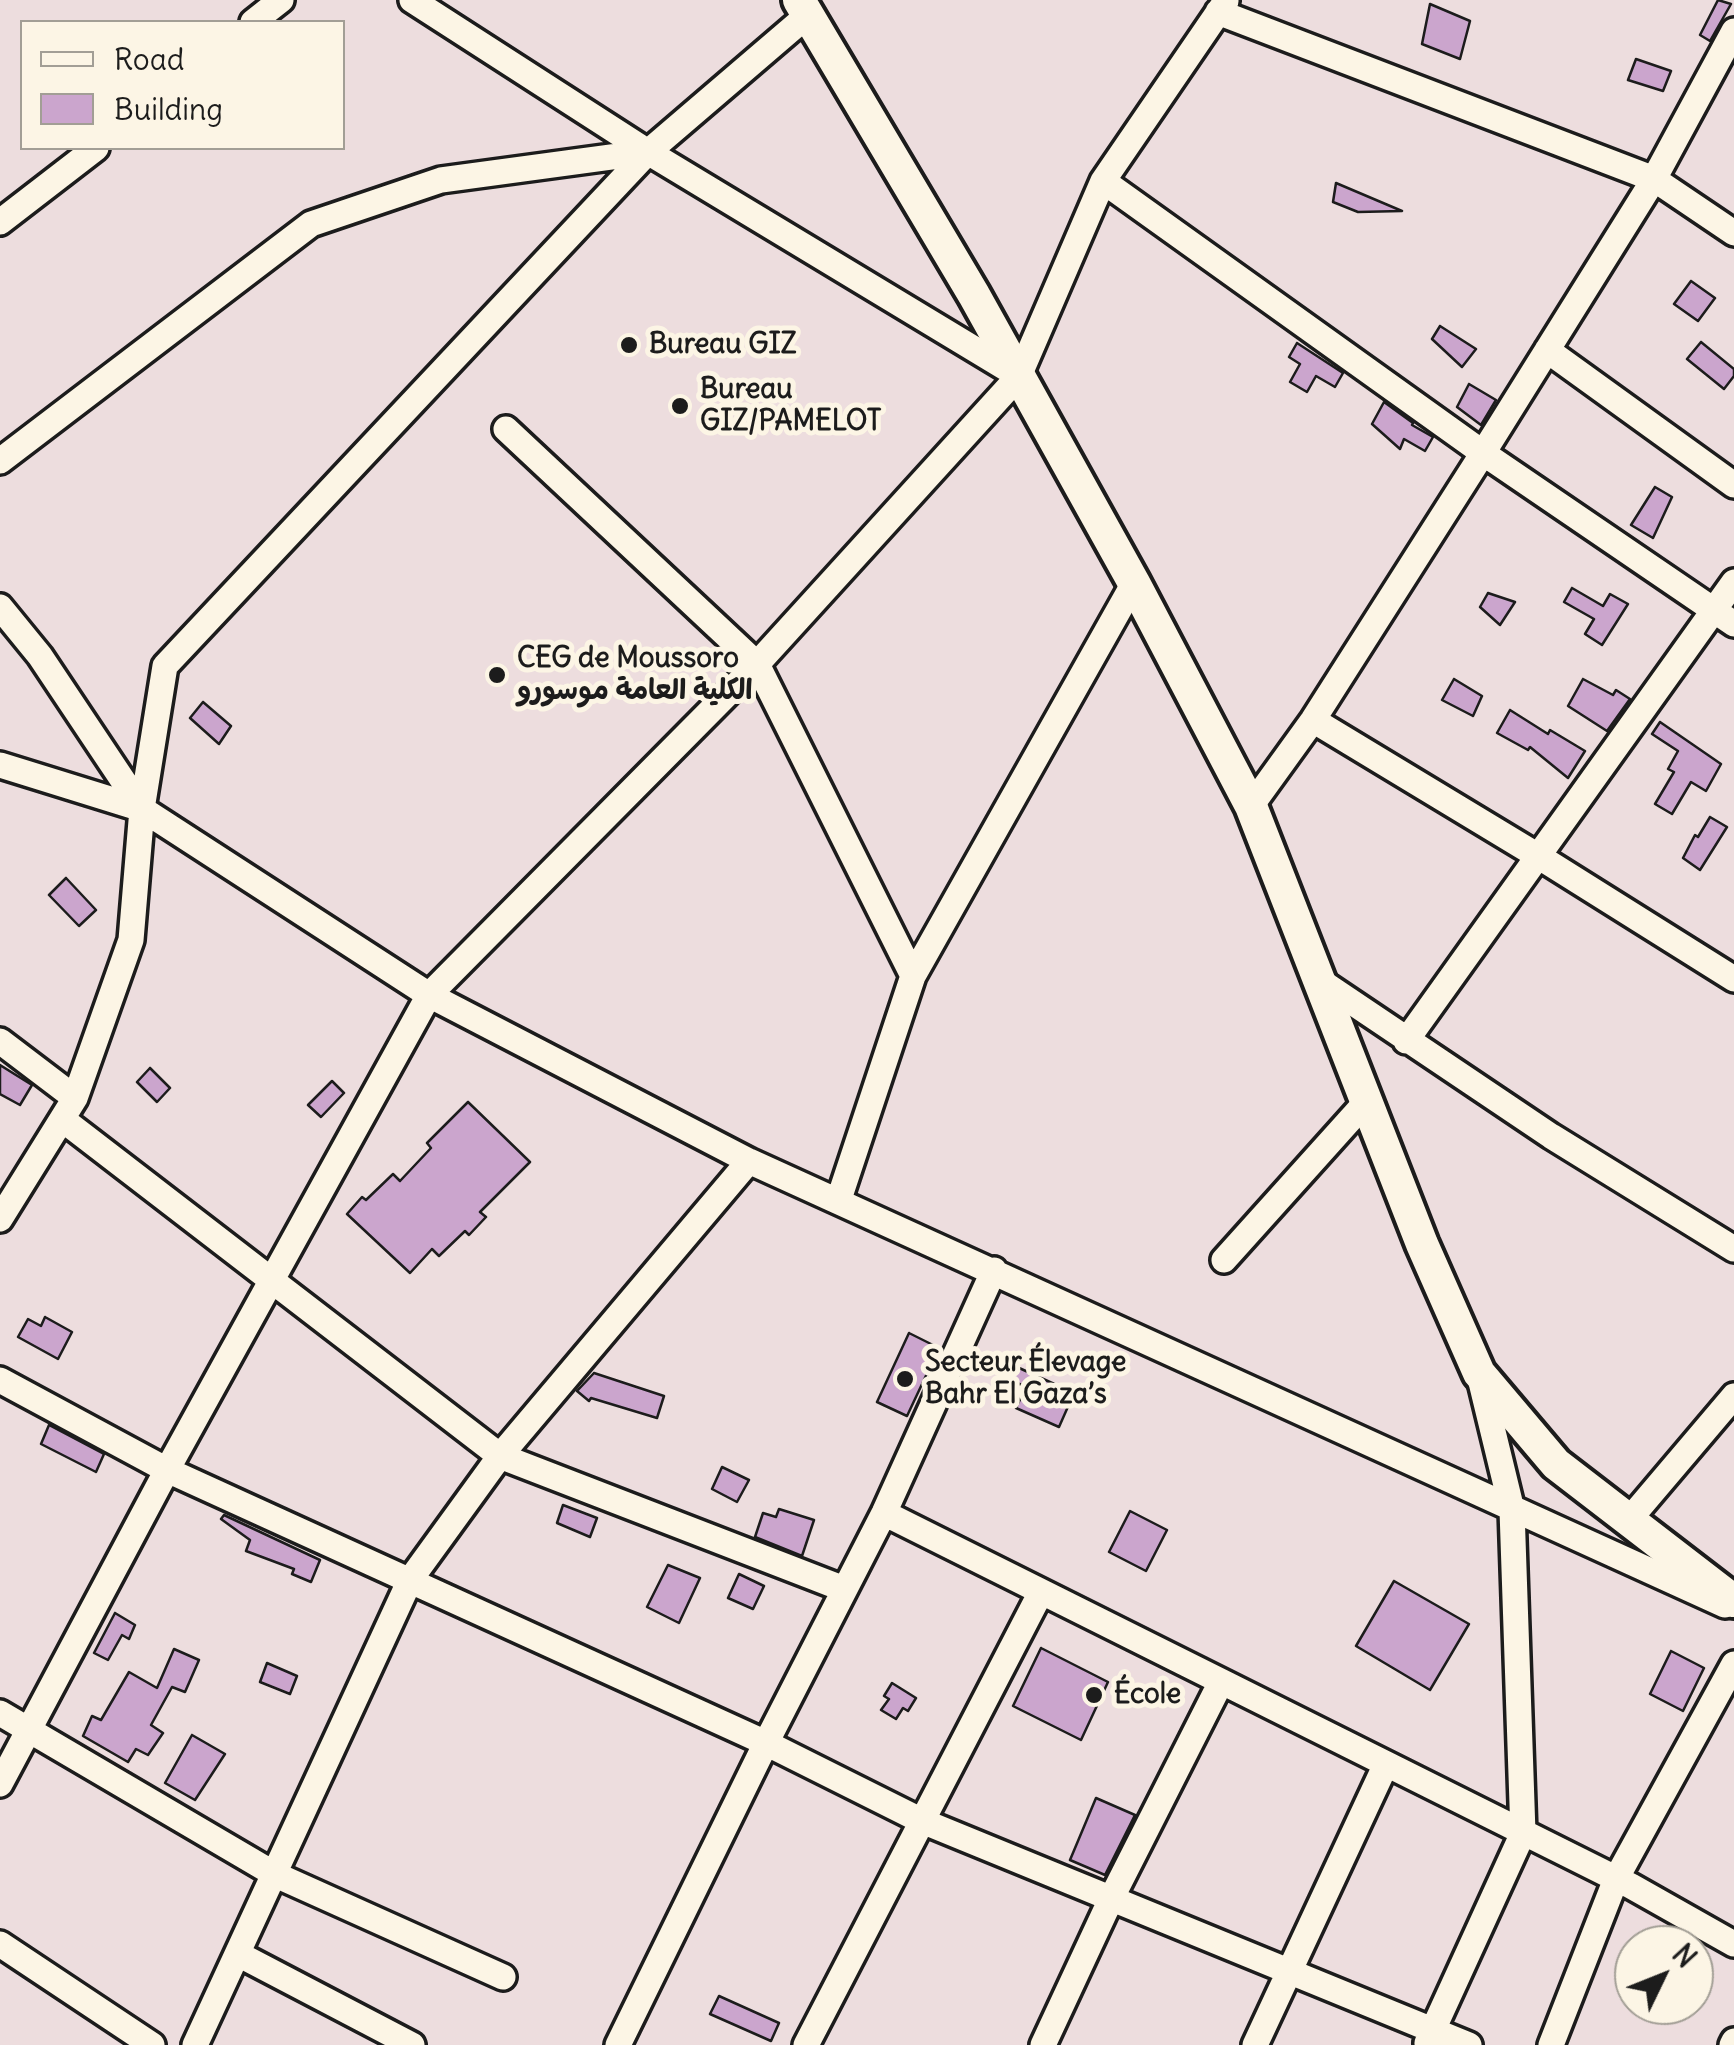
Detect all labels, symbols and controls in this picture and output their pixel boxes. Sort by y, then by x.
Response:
legend [20,20,345,150]
text: Road [114,40,184,78]
text: Building [114,90,223,128]
place label: Bureau GIZ [649,328,797,362]
marker: Bureau GIZ [618,334,640,356]
place label: Bureau GIZ/PAMELOT [700,373,881,439]
marker: Bureau GIZ/PAMELOT [669,395,691,417]
place label: CEG de Moussoro الكلية العامة موسورو [517,642,753,708]
marker: CEG de Moussoro الكلية العامة موسورو [486,664,508,686]
place label: Secteur Élevage Bahr El Gaza’s [925,1346,1126,1412]
marker: Secteur Élevage Bahr El Gaza’s [894,1368,916,1390]
place label: École [1114,1678,1181,1712]
marker: École [1083,1684,1105,1706]
north arrow [1614,1925,1714,2025]
text: N [1665,1937,1704,1975]

